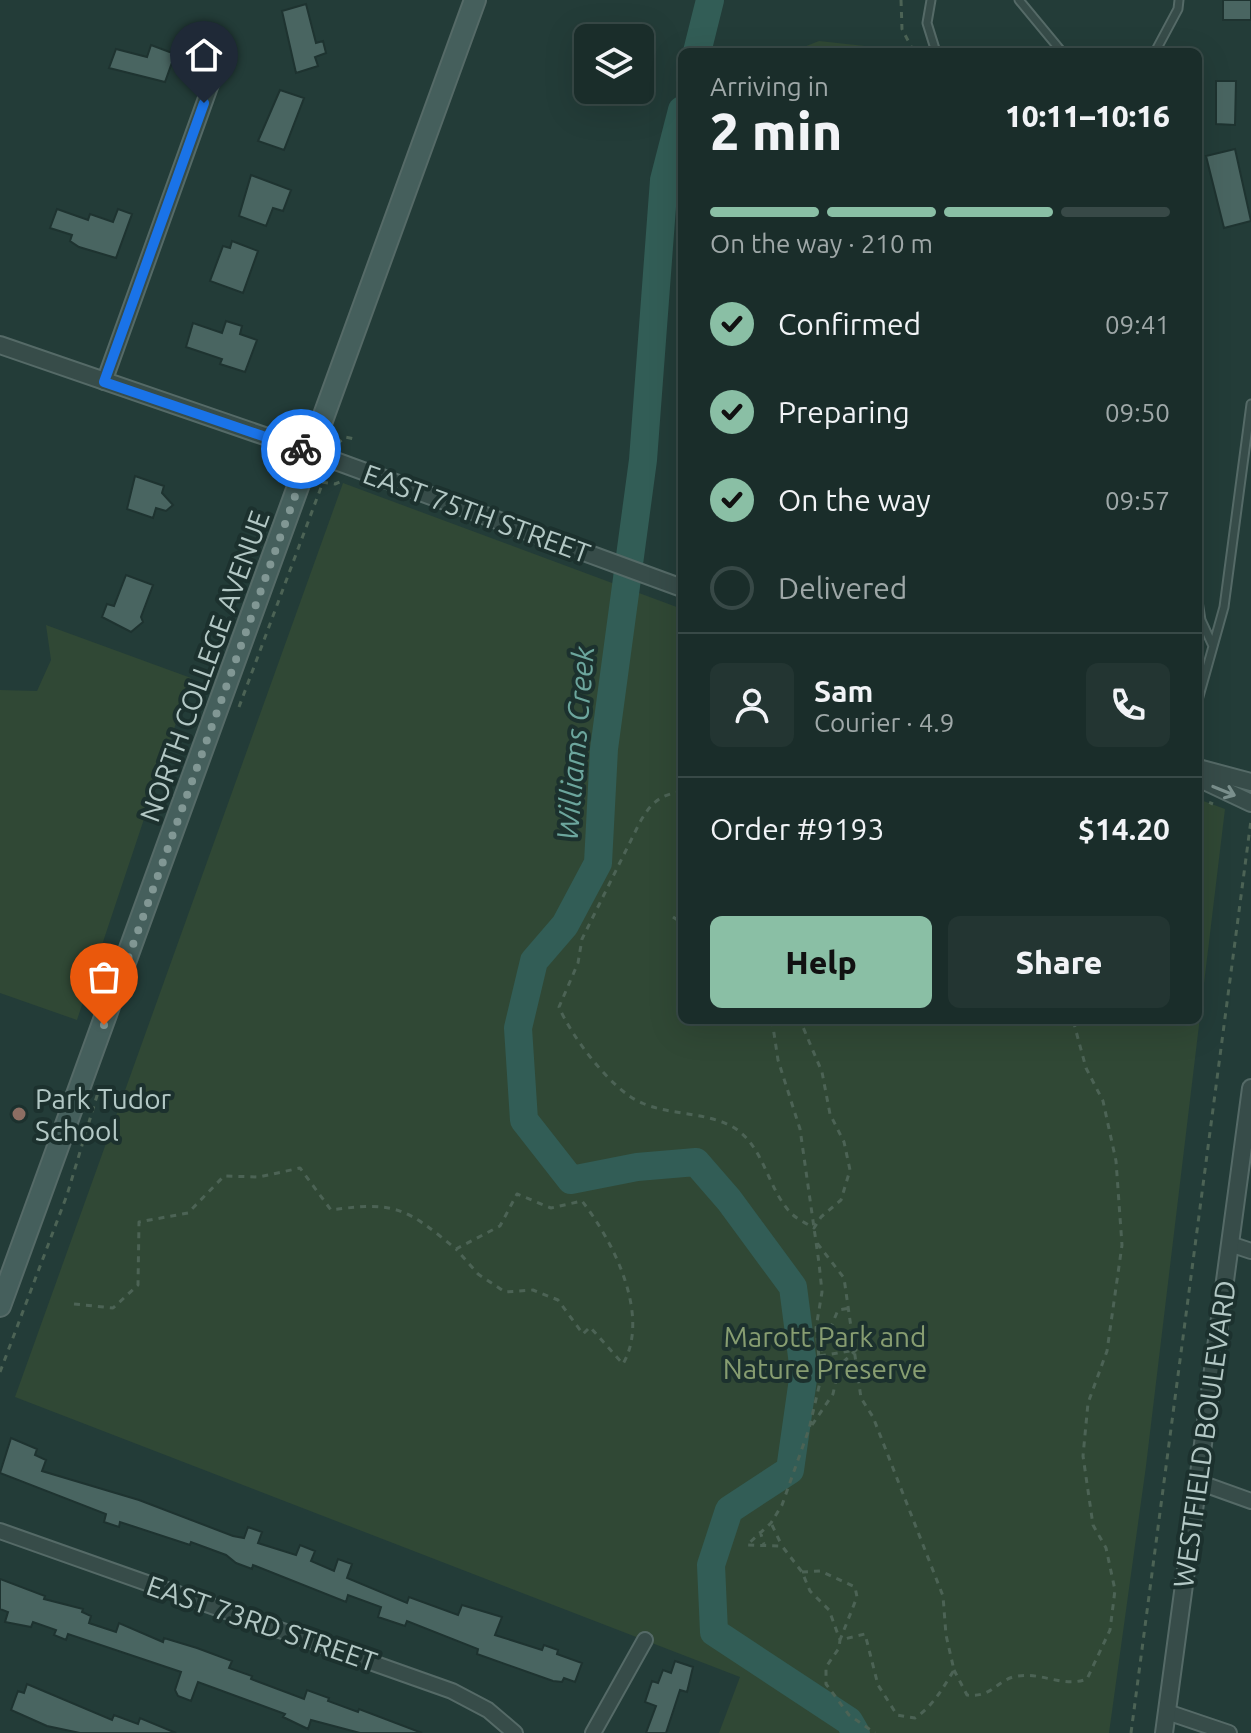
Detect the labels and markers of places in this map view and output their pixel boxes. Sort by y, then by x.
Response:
pin [170,21,238,103]
pin [70,943,138,1025]
place label: Park Tudor School [35,1083,172,1146]
marker: Park Tudor School [10,1105,28,1123]

